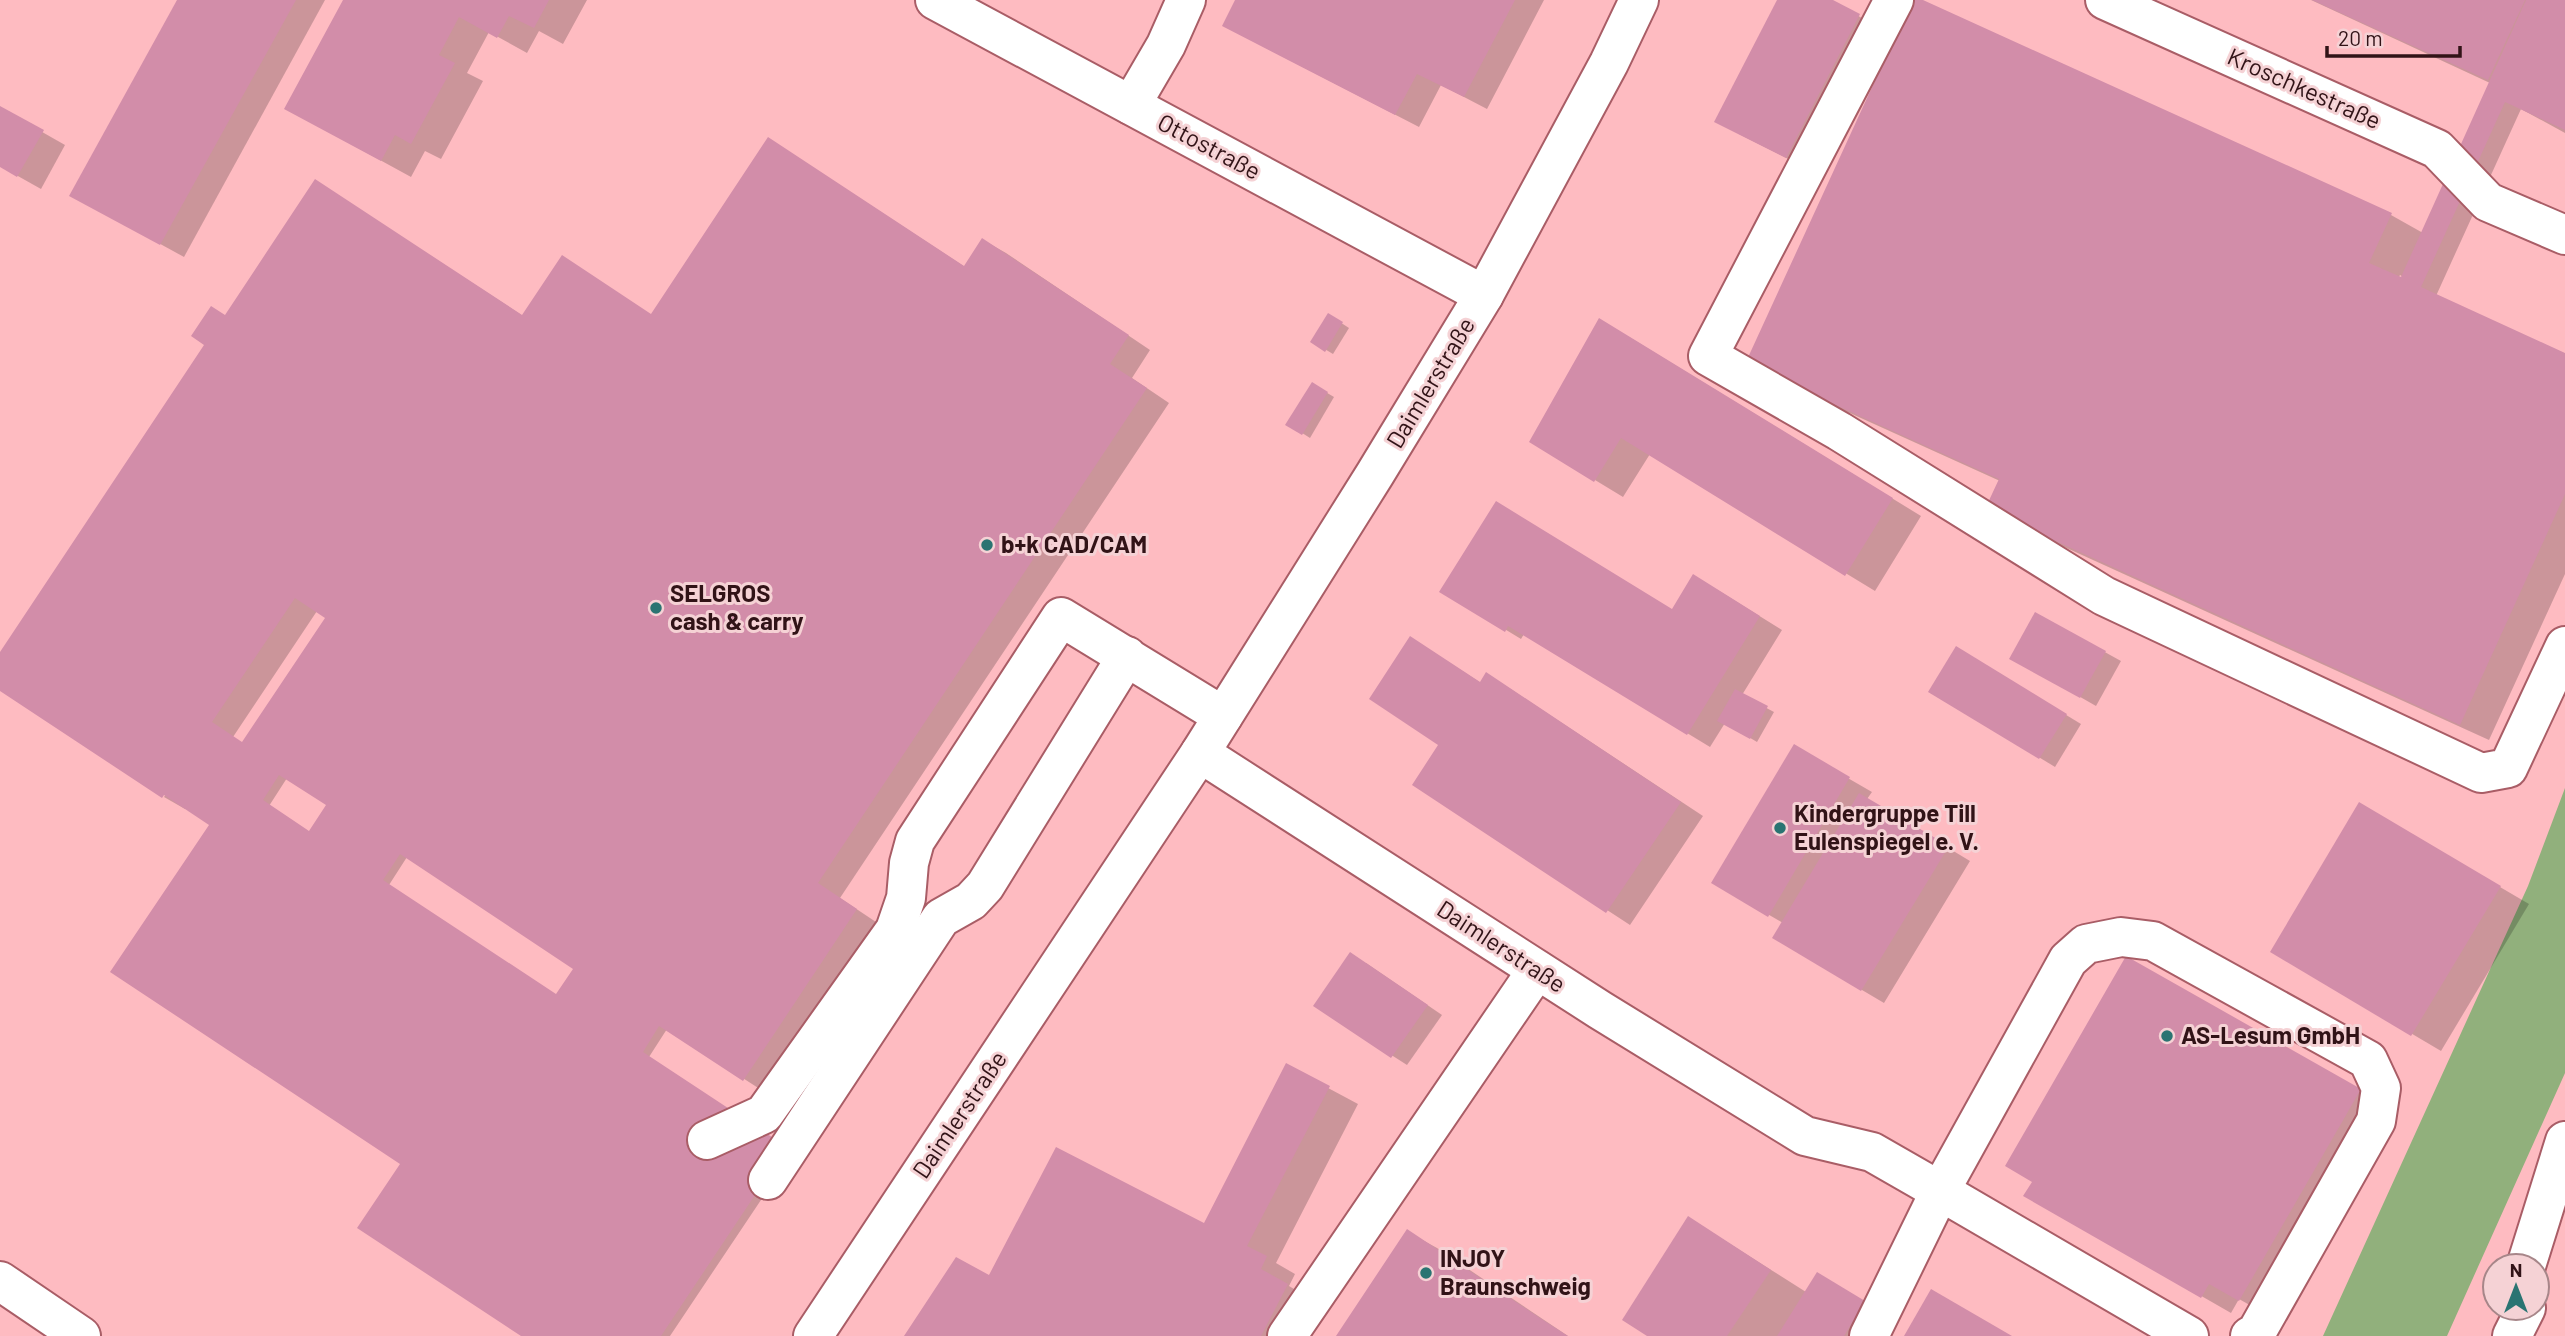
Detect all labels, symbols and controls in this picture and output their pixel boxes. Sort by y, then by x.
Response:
scale bar [2327,14,2460,58]
text: 20 m [2338,25,2383,50]
street label: Kroschkestraße [2223,41,2386,134]
street label: Ottostraße [1153,106,1266,185]
street label: Daimlerstraße [1379,312,1480,453]
place label: b+k CAD/CAM [1001,529,1147,558]
marker: b+k CAD/CAM [979,537,995,553]
place label: SELGROS cash & carry [670,578,804,635]
marker: SELGROS cash & carry [648,600,664,616]
place label: Kindergruppe Till Eulenspiegel e. V. [1794,798,1979,855]
marker: Kindergruppe Till Eulenspiegel e. V. [1772,820,1788,836]
street label: Daimlerstraße [1432,893,1571,998]
place label: AS-Lesum GmbH [2181,1020,2360,1049]
marker: AS-Lesum GmbH [2159,1028,2175,1044]
street label: Daimlerstraße [906,1045,1012,1183]
place label: INJOY Braunschweig [1440,1243,1591,1300]
north arrow [2481,1252,2551,1322]
text: N [2510,1258,2522,1281]
marker: INJOY Braunschweig [1418,1265,1434,1281]

